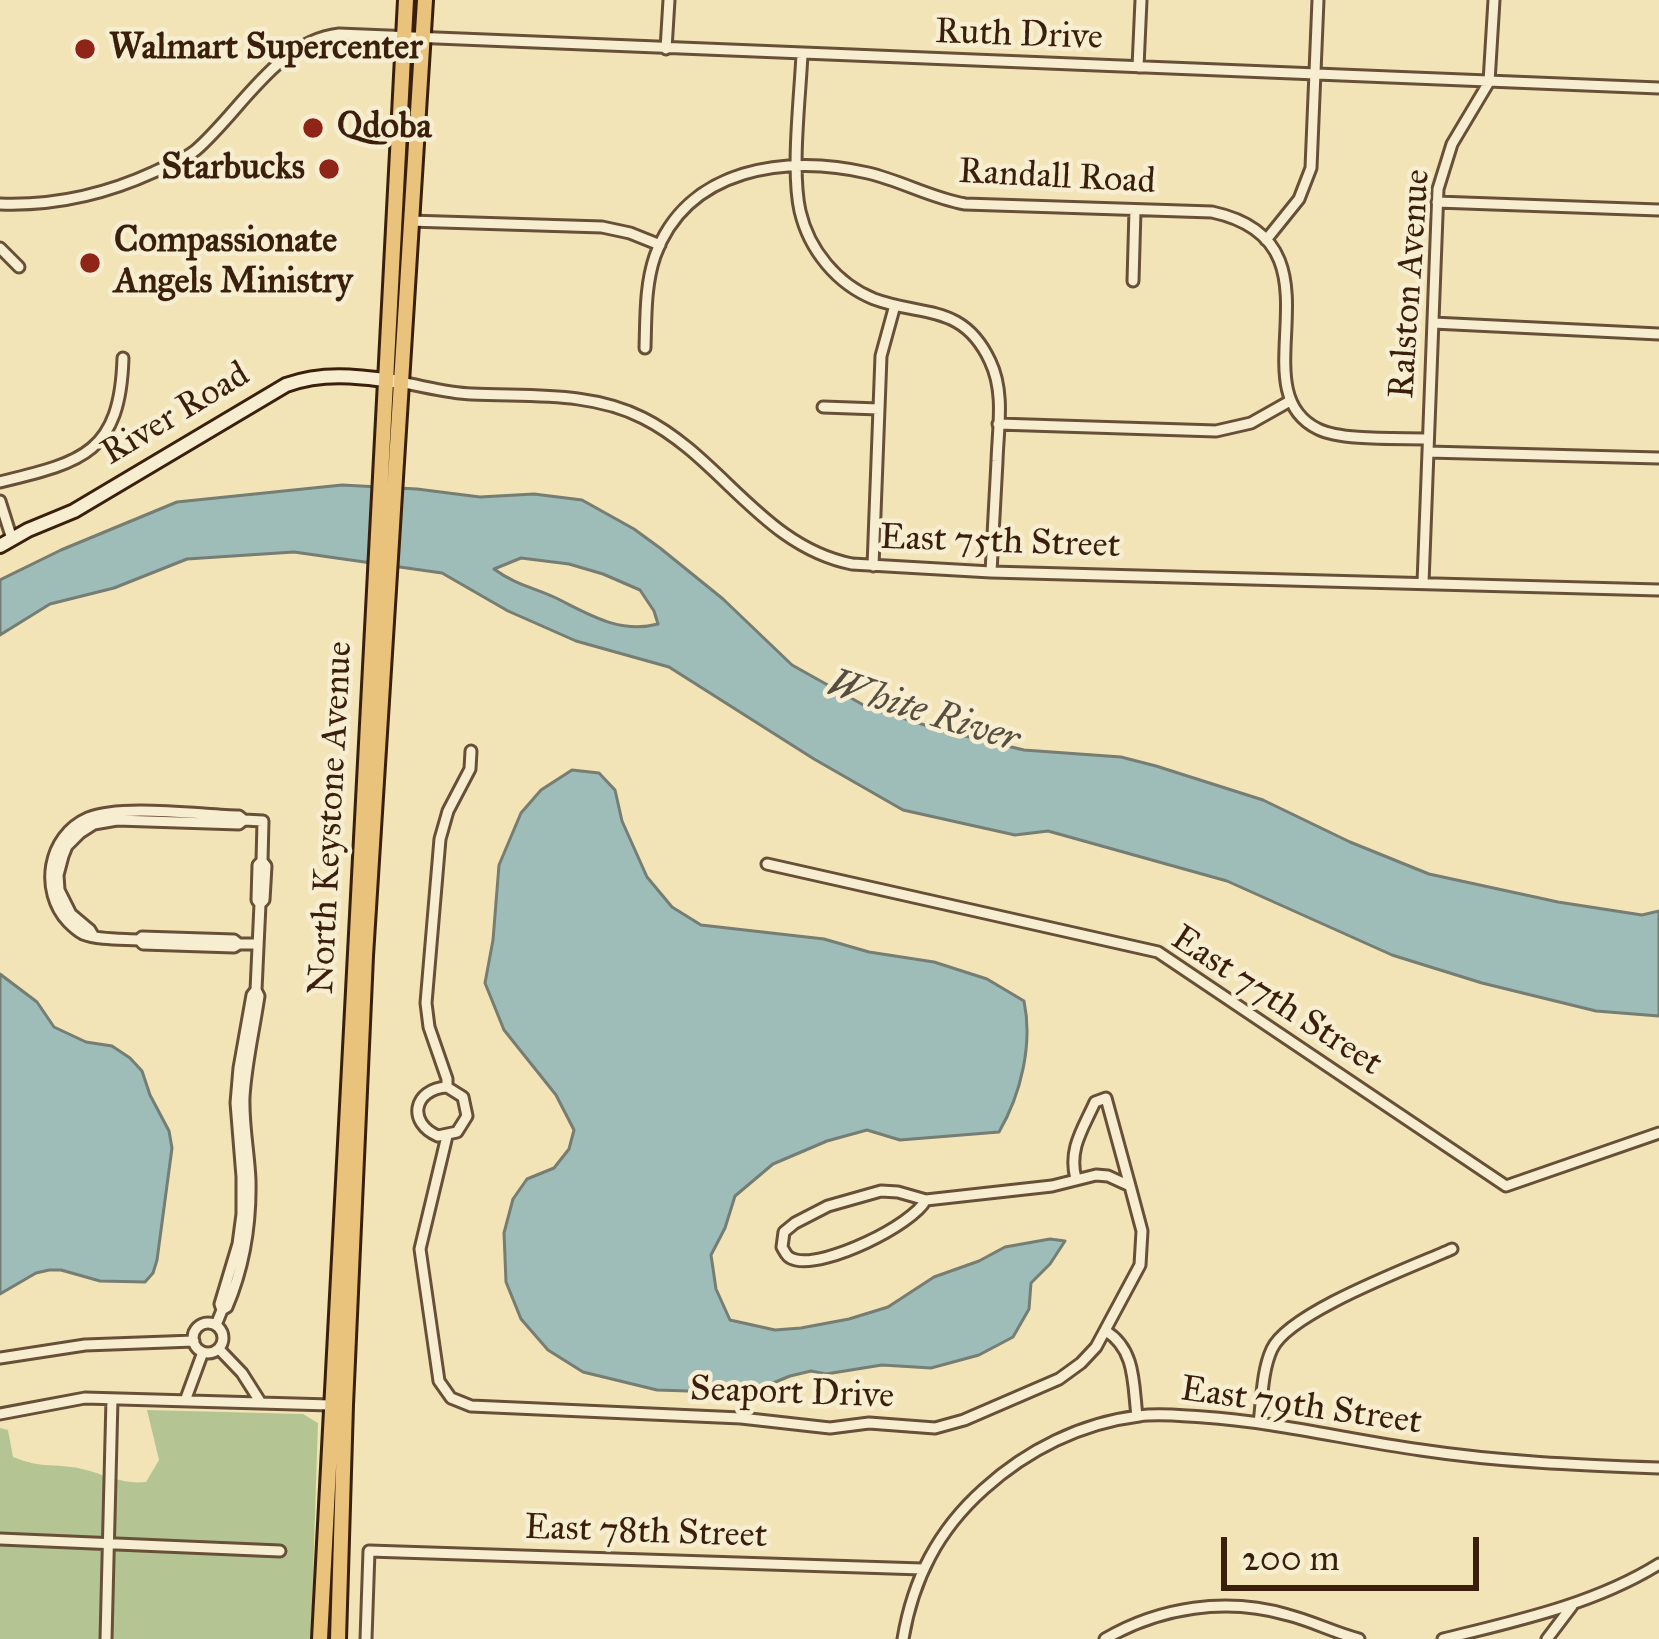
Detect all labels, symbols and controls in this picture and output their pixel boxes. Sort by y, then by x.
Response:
street label: Ruth Drive [934,11,1104,61]
place label: Walmart Supercenter [109,27,423,71]
marker: Walmart Supercenter [72,36,98,62]
place label: Qdoba [337,106,432,150]
marker: Qdoba [300,115,326,141]
place label: Starbucks [161,147,305,191]
street label: Randall Road [957,151,1157,205]
marker: Starbucks [316,156,342,182]
street label: Ralston Avenue [1381,168,1441,400]
place label: Compassionate Angels Ministry [114,220,353,305]
marker: Compassionate Angels Ministry [77,250,103,276]
street label: River Road [94,354,258,476]
street label: East 75th Street [879,517,1121,569]
street label: North Keystone Avenue [301,640,363,996]
water label: White River [821,662,1025,764]
street label: East 77th Street [1162,918,1390,1086]
street label: Seaport Drive [689,1369,895,1419]
street label: East 79th Street [1178,1369,1424,1445]
street label: East 78th Street [524,1507,768,1559]
scale bar [1227,1513,1485,1587]
text: 200 m [1242,1536,1340,1580]

